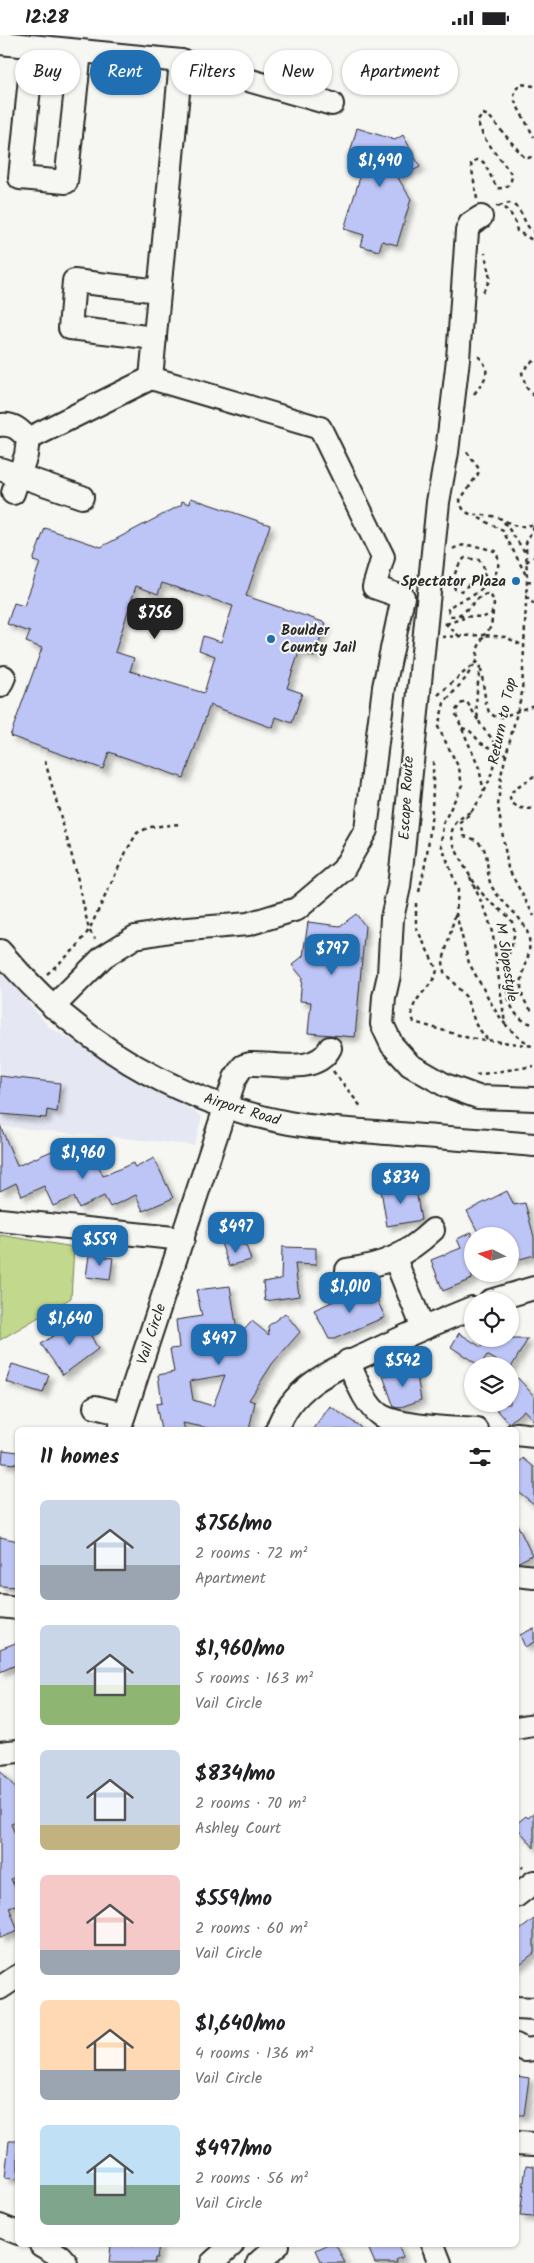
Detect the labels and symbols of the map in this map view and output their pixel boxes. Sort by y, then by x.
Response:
pin: $1,490 [339,145,421,188]
place label: Spectator Plaza [401,570,506,594]
marker: Spectator Plaza [510,575,522,587]
pin: $756 [125,597,185,640]
place label: Boulder County Jail [281,619,356,660]
marker: Boulder County Jail [265,633,277,645]
street label: Return to Top [482,676,524,767]
street label: Escape Route [393,755,421,841]
street label: M Slopestyle [488,921,524,1004]
pin: $797 [302,933,362,976]
street label: Airport Road [201,1087,283,1133]
pin: $1,960 [42,1137,124,1180]
pin: $834 [371,1163,431,1205]
pin: $497 [206,1211,266,1254]
pin: $559 [70,1225,130,1267]
north arrow [464,1227,519,1283]
pin: $1,010 [309,1271,391,1314]
street label: Vail Circle [131,1300,173,1368]
pin: $1,640 [29,1303,111,1346]
pin: $497 [189,1323,249,1366]
pin: $542 [373,1345,433,1388]

